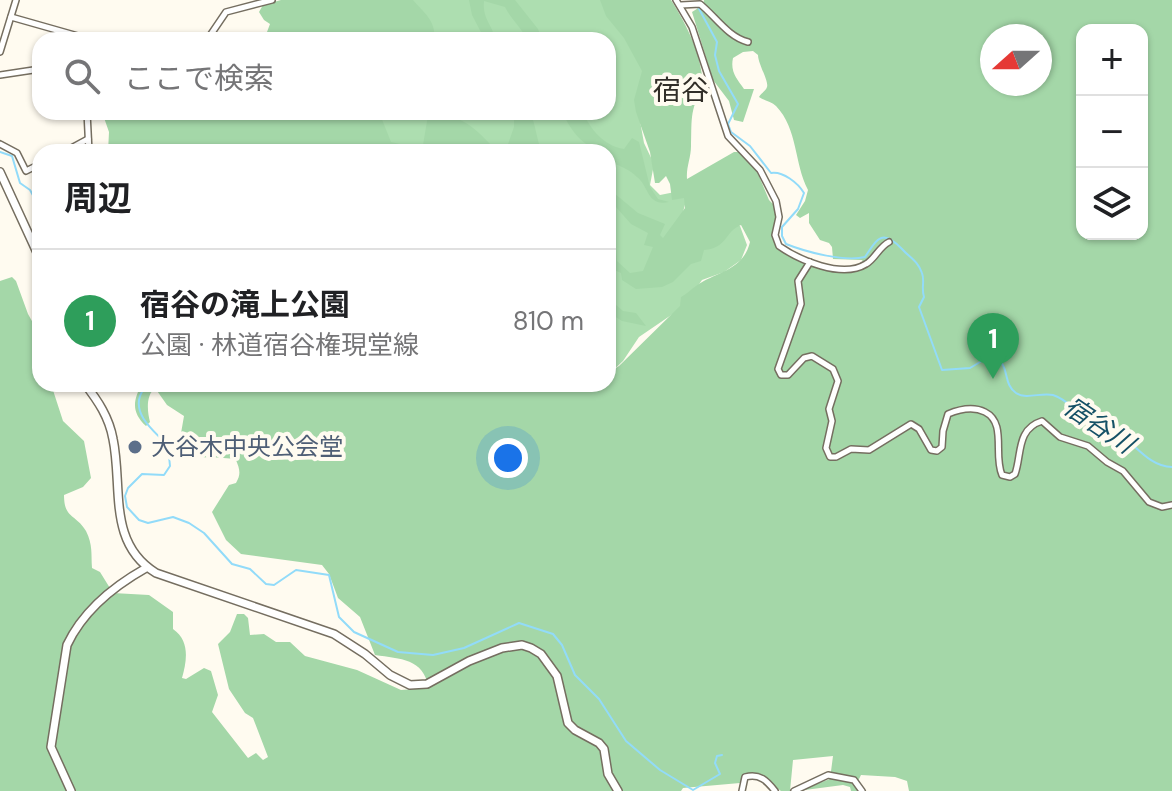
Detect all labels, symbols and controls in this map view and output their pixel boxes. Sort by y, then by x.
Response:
north arrow [980,24,1052,96]
map controls [1076,24,1148,240]
button: + [1076,24,1148,96]
search box [32,32,616,120]
icon: search [60,54,104,98]
text: ここで検索 [124,59,274,98]
district label: 宿谷 [653,72,709,109]
button: − [1076,96,1148,168]
button: layers [1076,168,1148,240]
text: 周辺 [64,176,132,221]
text: 宿谷の滝上公園 [140,285,350,324]
text: 1 [85,304,95,338]
text: 810 m [513,304,584,338]
pin: 1 [967,313,1019,379]
text: 公園 · 林道宿谷権現堂線 [140,328,419,362]
water label: 宿谷川 [1057,389,1143,463]
place label: 大谷木中央公会堂 [151,431,343,462]
marker: 大谷木中央公会堂 [126,438,144,456]
your location [488,438,528,478]

